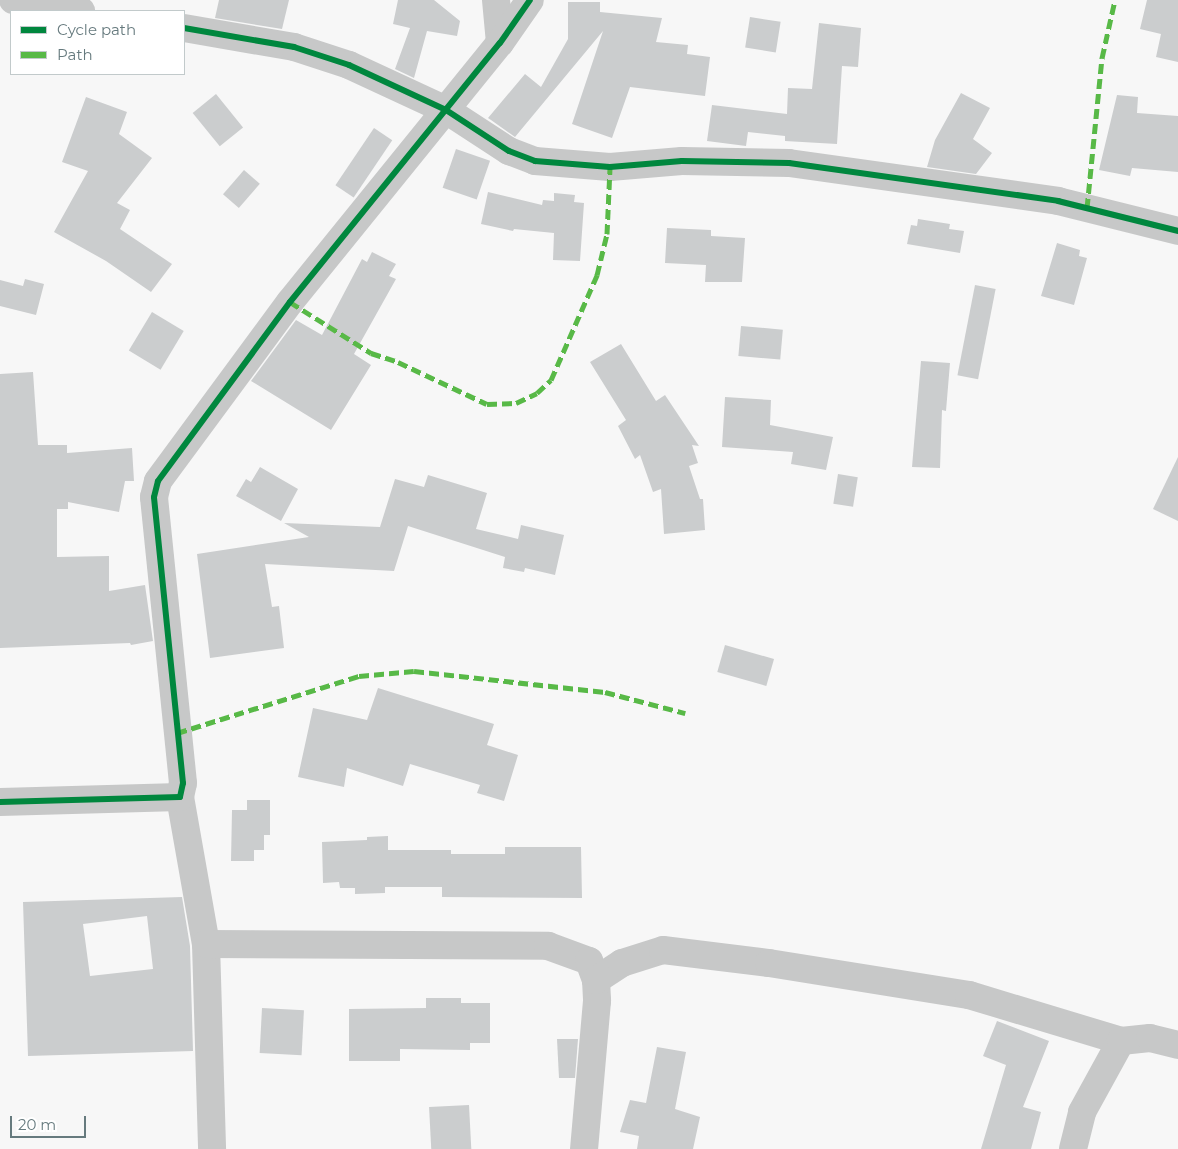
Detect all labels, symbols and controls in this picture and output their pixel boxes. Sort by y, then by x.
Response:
legend [10,10,185,75]
text: Cycle path [57,20,136,39]
text: Path [57,45,93,64]
scale bar [12,1106,89,1138]
text: 20 m [18,1115,56,1134]

